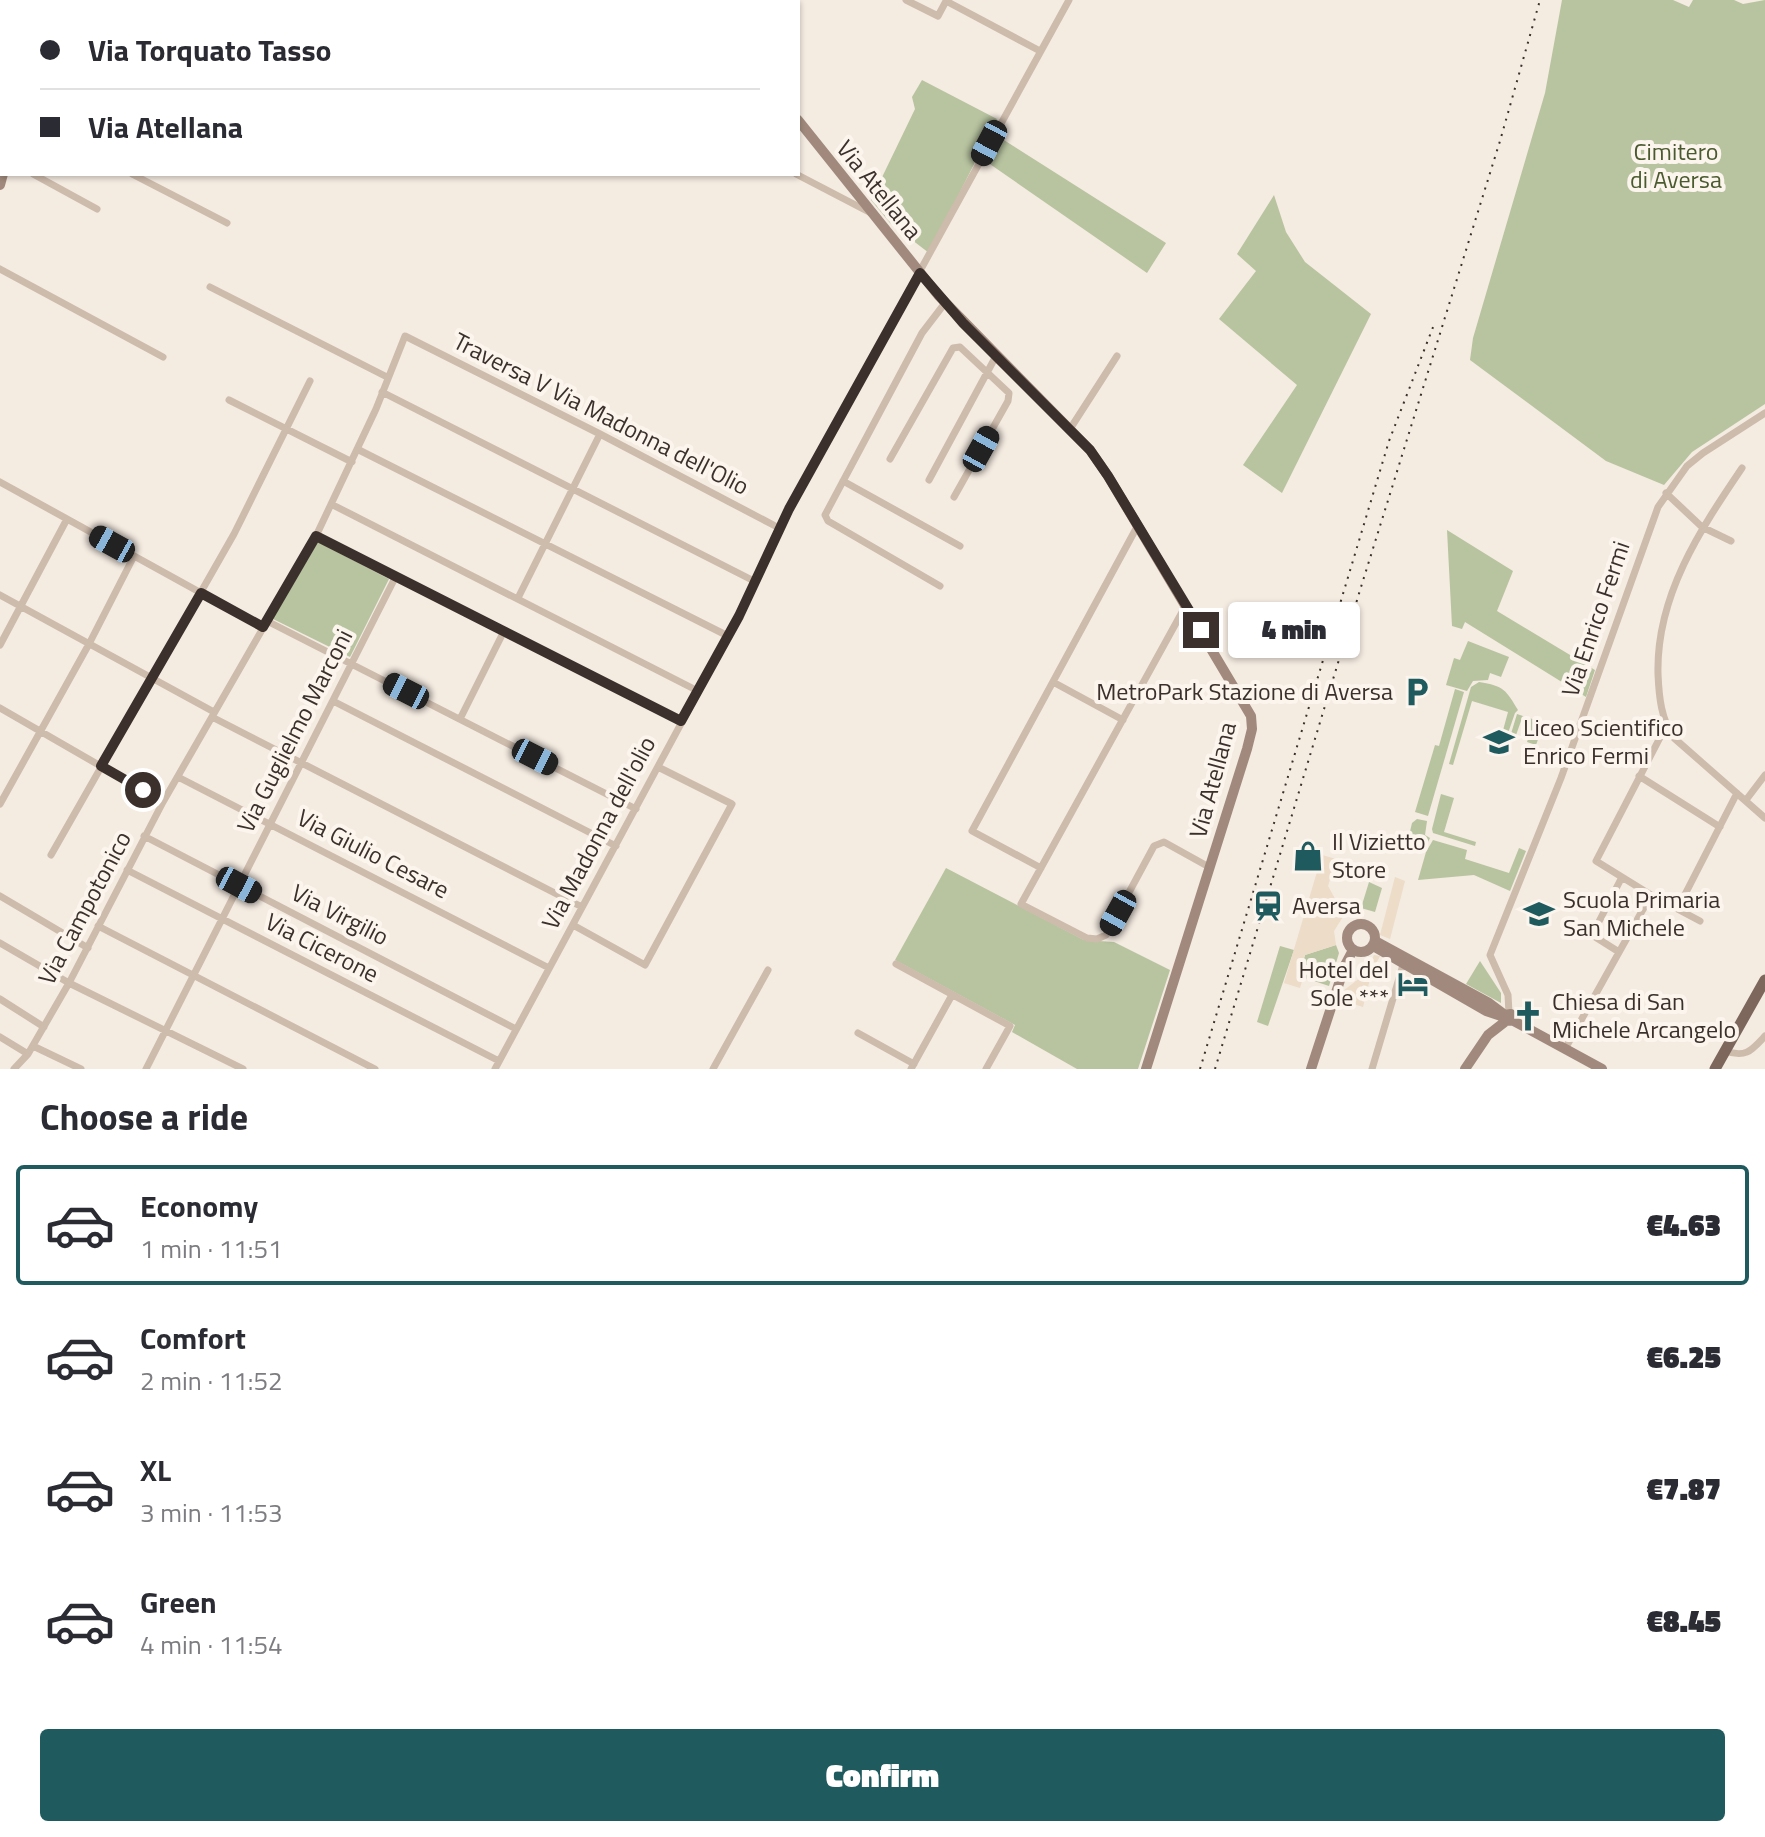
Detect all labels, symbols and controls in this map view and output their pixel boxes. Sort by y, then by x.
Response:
text: Via Torquato Tasso [88,27,332,73]
text: Via Atellana [88,104,243,150]
car [967,116,1011,170]
street label: Via Atellana [828,132,931,247]
park label: Cimitero di Aversa [1630,133,1722,197]
street label: Traversa V Via Madonna dell'Olio [447,323,756,504]
car [959,422,1003,476]
car [85,522,139,566]
street label: Via Enrico Fermi [1552,536,1639,701]
callout: 4 min [1229,602,1361,658]
text: 4 min [1262,610,1326,649]
route end [1183,612,1219,648]
street label: Via Guglielmo Marconi [227,622,361,839]
car [379,669,433,713]
place label: MetroPark Stazione di Aversa [1096,673,1393,709]
parking icon: MetroPark Stazione di Aversa [1400,675,1434,709]
place label: Liceo Scientifico Enrico Fermi [1523,709,1684,773]
street label: Via Atellana [1179,718,1245,842]
school or university icon: Liceo Scientifico Enrico Fermi [1482,725,1516,759]
street label: Via Madonna dell'olio [532,730,664,935]
car [508,735,562,779]
route start [125,772,161,808]
street label: Via Giulio Cesare [291,799,456,907]
place label: Il Vizietto Store [1332,823,1426,887]
street label: Via Campotonico [29,824,140,991]
shop icon: Il Vizietto Store [1291,839,1325,873]
car [212,863,266,907]
street label: Via Virgilio [286,874,395,954]
place label: Scuola Primaria San Michele [1563,881,1720,945]
car [1096,886,1140,940]
place label: Aversa [1292,887,1361,923]
station icon: Aversa [1251,889,1285,923]
school or university icon: Scuola Primaria San Michele [1522,897,1556,931]
street label: Via Cicerone [259,903,385,991]
place label: Hotel del Sole *** [1299,951,1389,1015]
hotel icon: Hotel del Sole *** [1396,967,1430,1001]
place label: Chiesa di San Michele Arcangelo [1552,983,1736,1047]
church icon: Chiesa di San Michele Arcangelo [1511,999,1545,1033]
text: Choose a ride [40,1089,248,1144]
text: Economy [140,1183,258,1229]
icon: car [44,1189,116,1261]
text: €4.63 [1647,1202,1721,1248]
text: 1 min · 11:51 [140,1229,283,1268]
text: Comfort [140,1315,246,1361]
icon: car [44,1321,116,1393]
text: €6.25 [1647,1334,1721,1380]
text: 2 min · 11:52 [140,1361,283,1400]
text: XL [140,1447,171,1493]
icon: car [44,1453,116,1525]
text: €7.87 [1647,1466,1721,1512]
text: 3 min · 11:53 [140,1493,283,1532]
text: Green [140,1579,217,1625]
icon: car [44,1585,116,1657]
text: €8.45 [1647,1598,1721,1644]
text: 4 min · 11:54 [140,1625,283,1664]
button: Confirm [40,1729,1725,1821]

